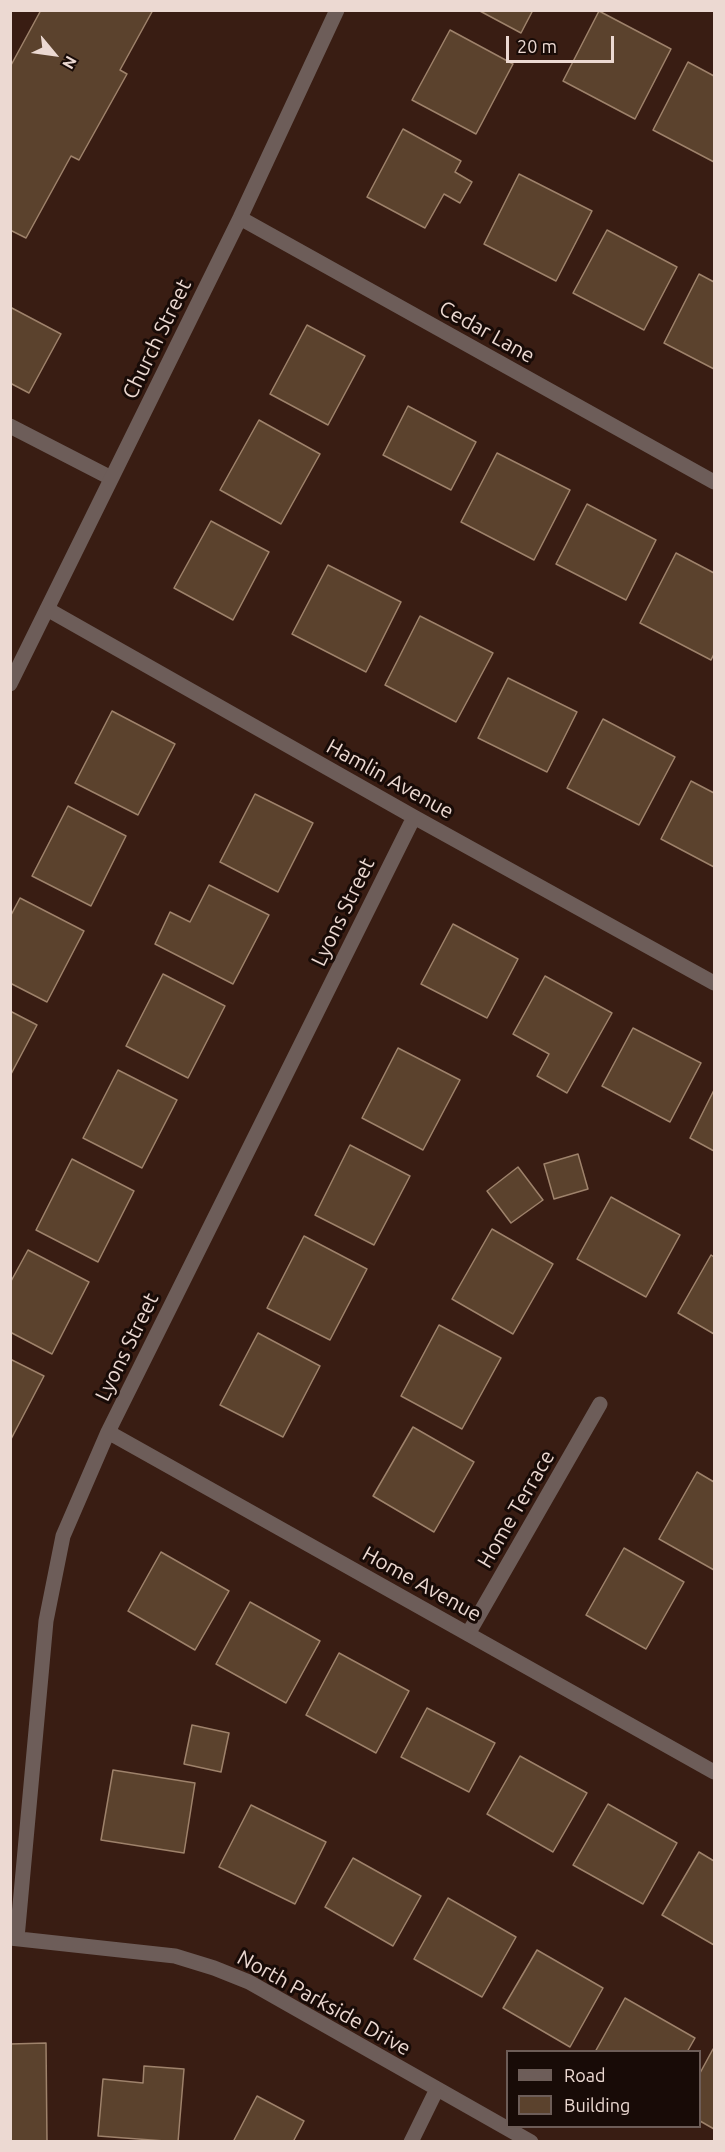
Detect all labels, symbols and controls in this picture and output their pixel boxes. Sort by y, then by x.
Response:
north arrow [24,24,84,84]
scale bar [509,24,617,62]
text: 20 m [517,36,557,56]
text: N [59,53,81,72]
street label: Church Street [117,275,197,403]
street label: Cedar Lane [435,295,539,369]
street label: Hamlin Avenue [322,734,458,824]
street label: Lyons Street [306,854,380,970]
street label: Lyons Street [90,1289,164,1405]
street label: Home Terrace [472,1446,560,1572]
street label: Home Avenue [358,1541,486,1627]
street label: North Parkside Drive [233,1945,415,2061]
legend [506,2050,701,2128]
text: Road [564,2065,606,2085]
text: Building [564,2095,630,2115]

